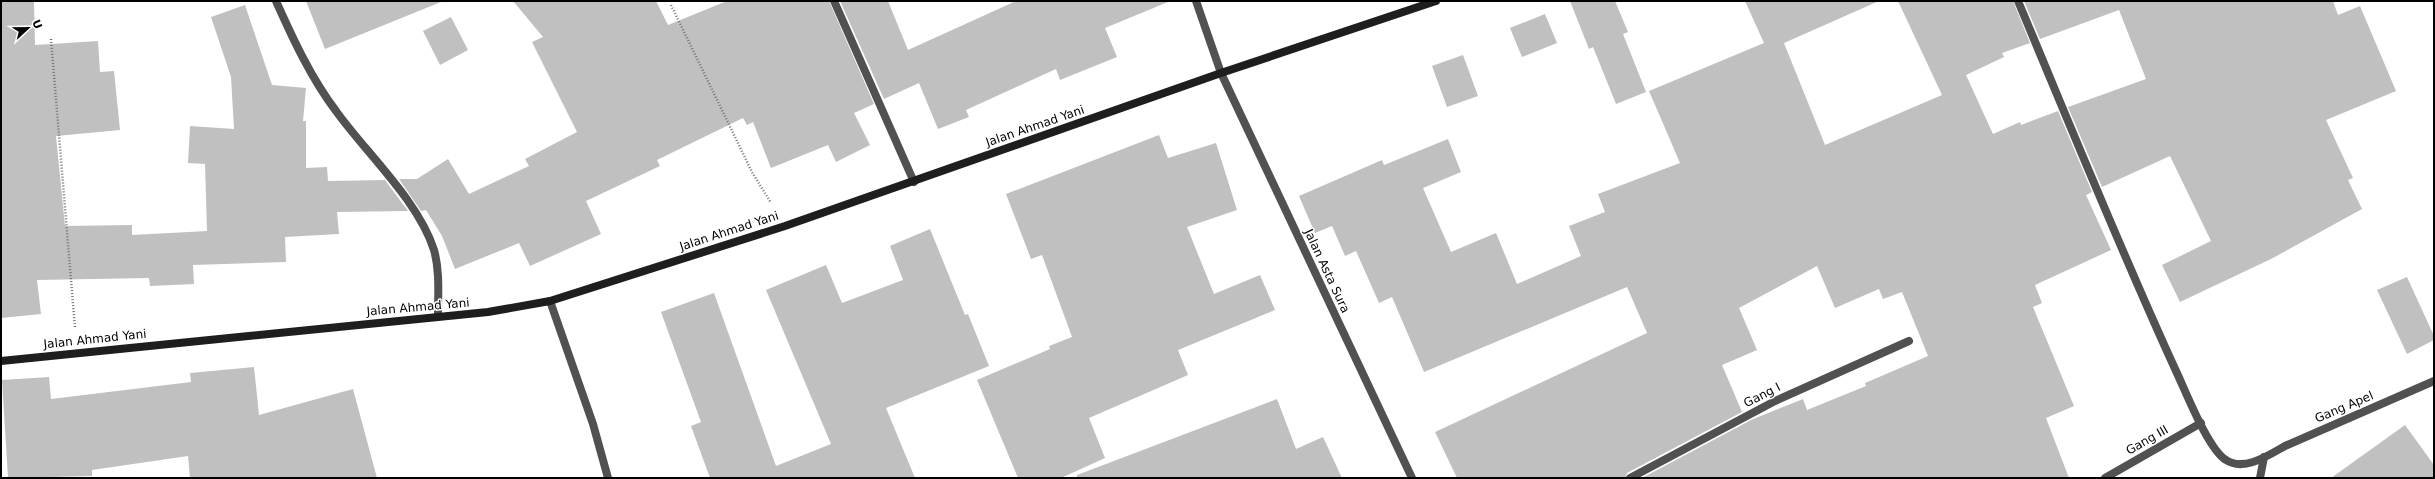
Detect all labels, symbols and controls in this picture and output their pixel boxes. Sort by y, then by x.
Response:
north arrow [8,8,48,48]
text: U [29,18,45,31]
street label: Jalan Ahmad Yani [983,103,1086,150]
street label: Jalan Ahmad Yani [677,208,780,254]
street label: Jalan Asta Sura [1301,226,1353,315]
street label: Jalan Ahmad Yani [365,296,470,319]
street label: Jalan Ahmad Yani [42,327,147,351]
street label: Gang I [1741,380,1783,410]
street label: Gang Apel [2313,388,2375,426]
street label: Gang III [2123,422,2171,458]

